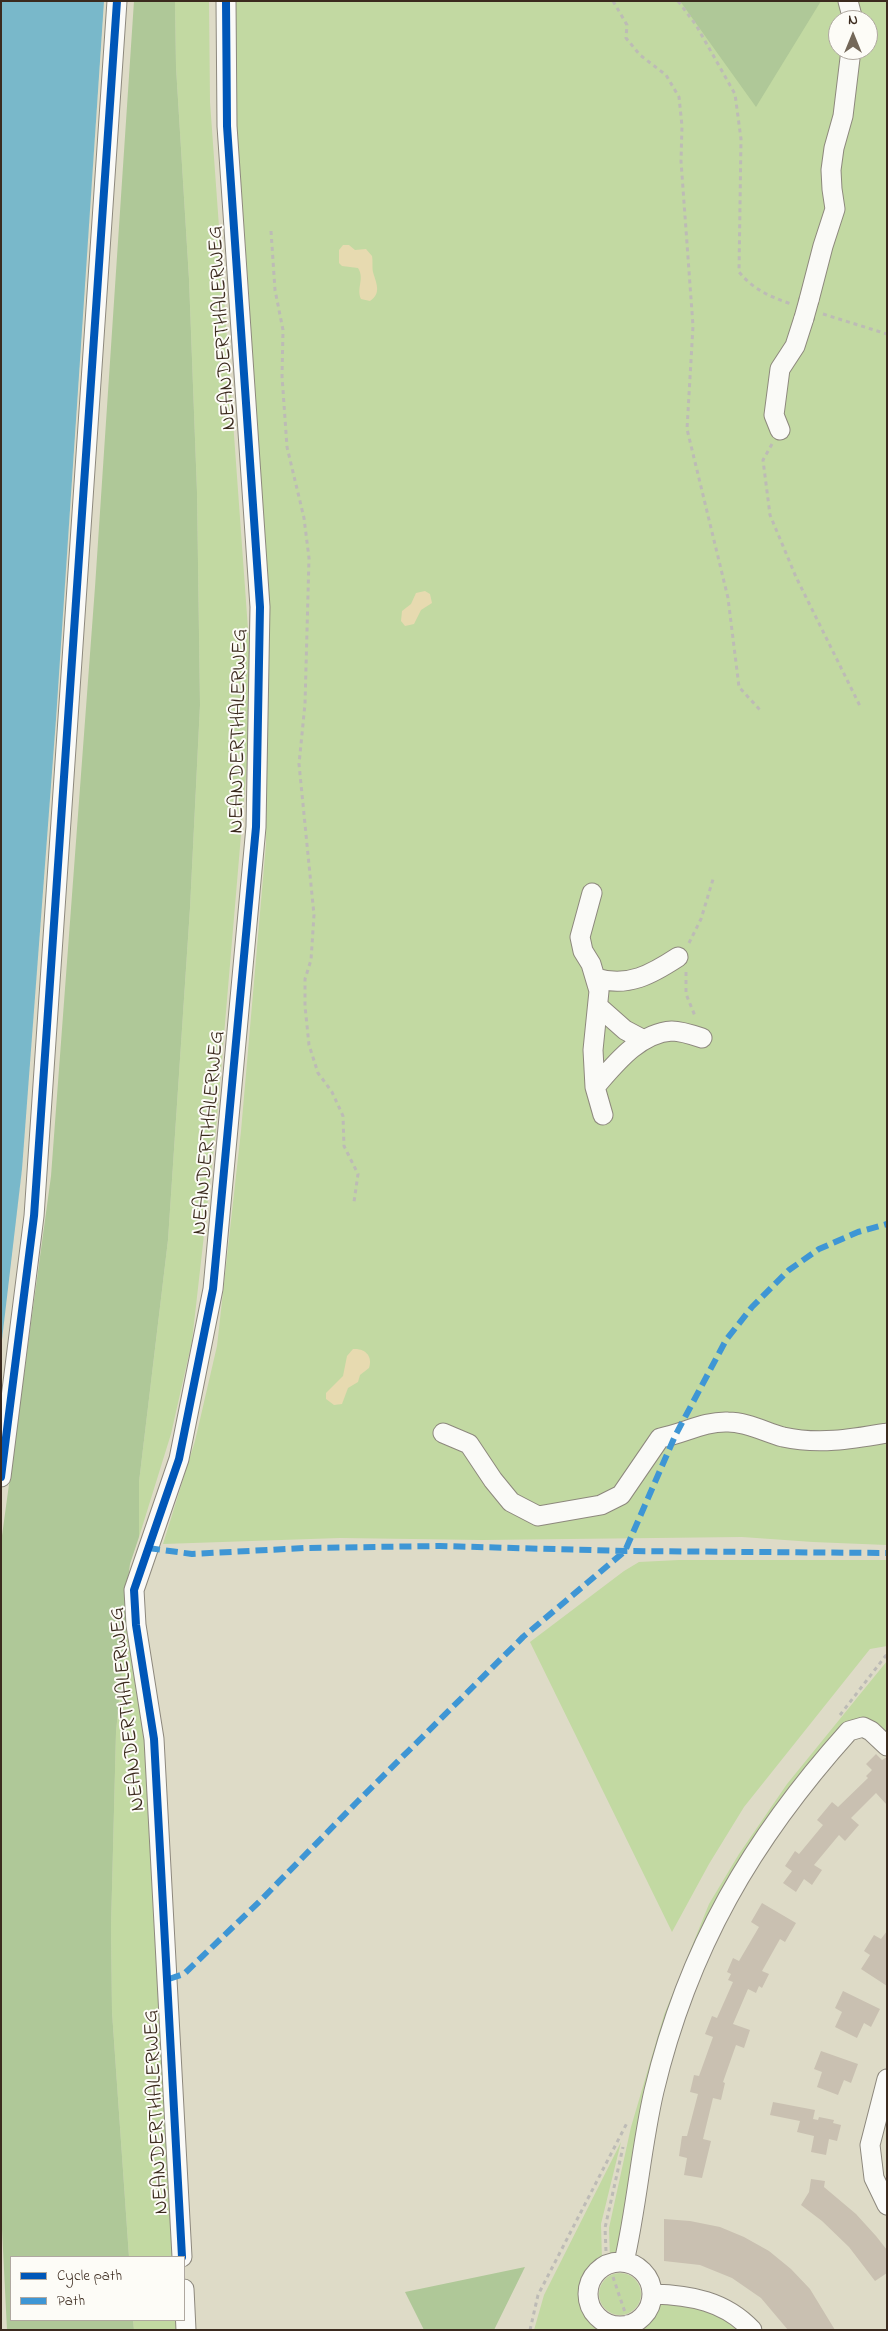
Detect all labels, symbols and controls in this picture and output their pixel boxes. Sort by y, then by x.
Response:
north arrow [828,10,878,60]
text: N [848,10,858,31]
street label: NEANDERTHALERWEG [204,225,244,431]
street label: NEANDERTHALERWEG [226,628,254,834]
street label: NEANDERTHALERWEG [189,1030,231,1236]
street label: NEANDERTHALERWEG [106,1606,152,1812]
street label: NEANDERTHALERWEG [140,2009,176,2215]
legend [10,2256,185,2321]
text: Cycle path [57,2265,122,2287]
text: Path [57,2290,85,2312]

